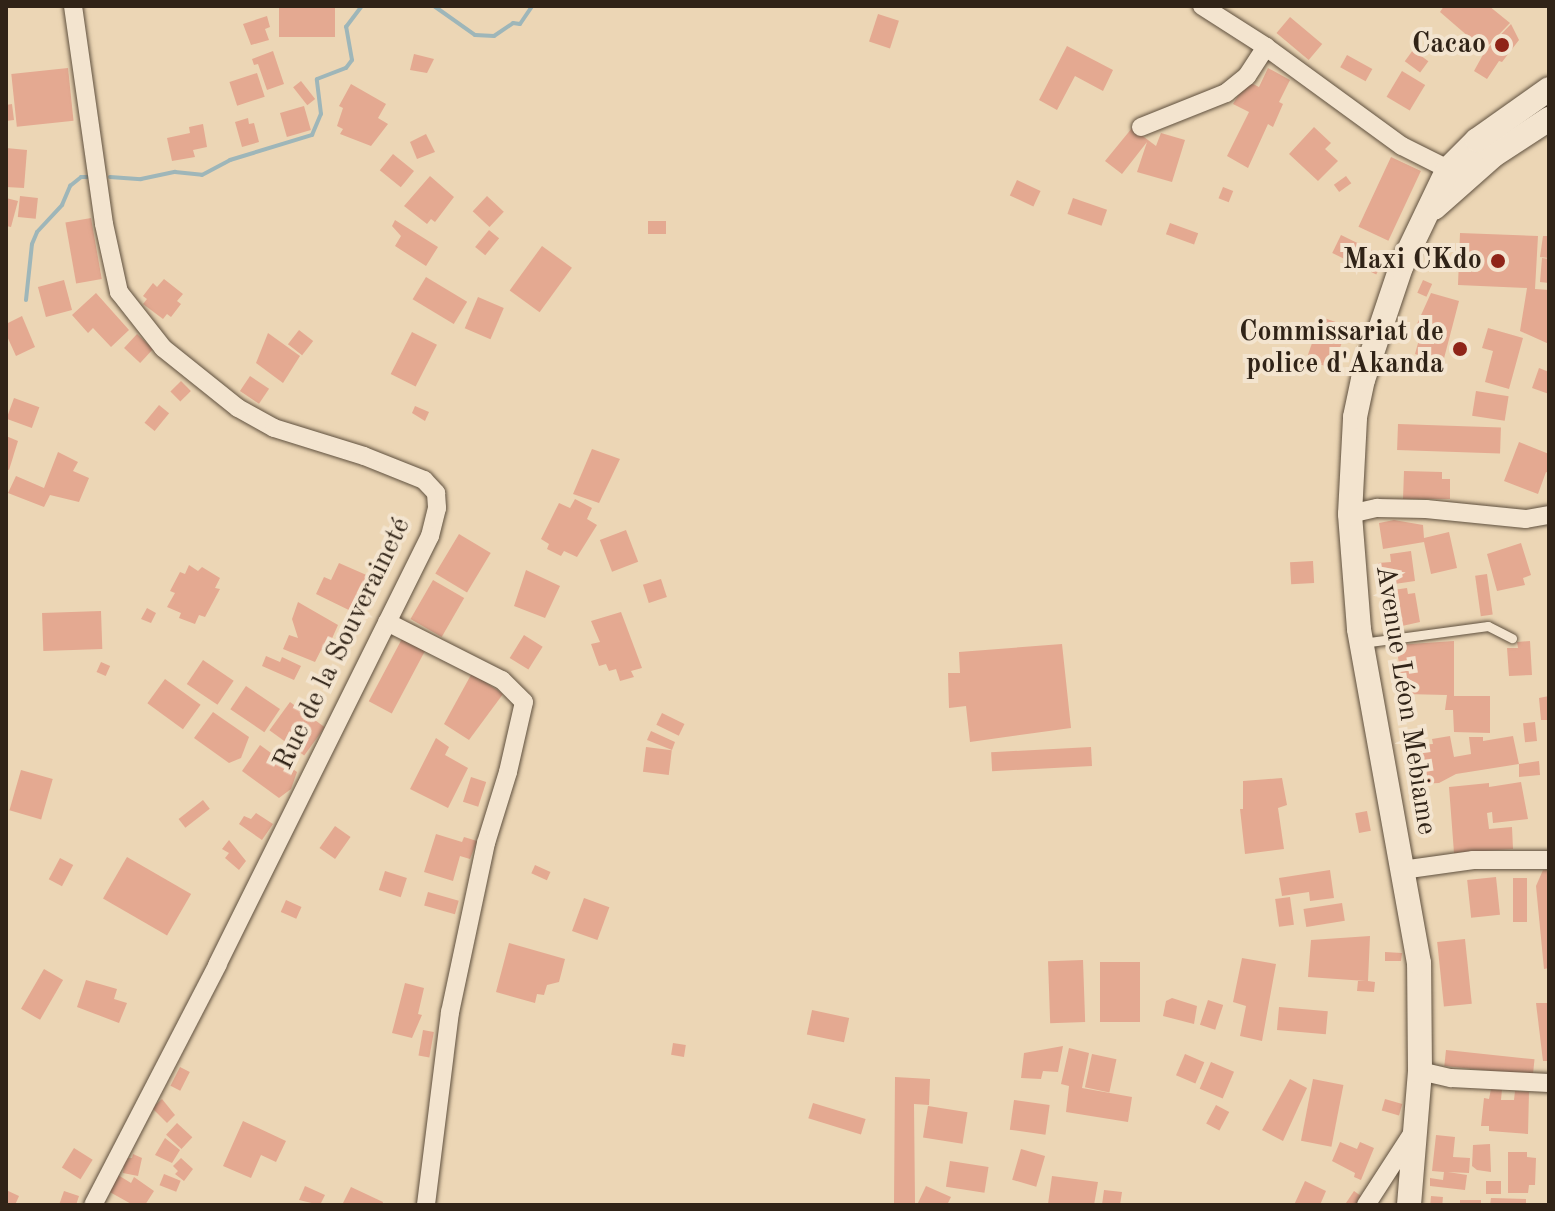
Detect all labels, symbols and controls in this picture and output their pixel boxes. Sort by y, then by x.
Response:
place label: Cacao [1412,28,1486,62]
marker: Cacao [1493,36,1511,54]
place label: Maxi CKdo [1343,244,1482,278]
marker: Maxi CKdo [1489,252,1507,270]
place label: Commissariat de police d'Akanda [1239,316,1444,382]
marker: Commissariat de police d'Akanda [1451,340,1469,358]
street label: Rue de la Souveraineté [267,512,419,776]
street label: Avenue Léon Mebiame [1367,563,1443,837]

